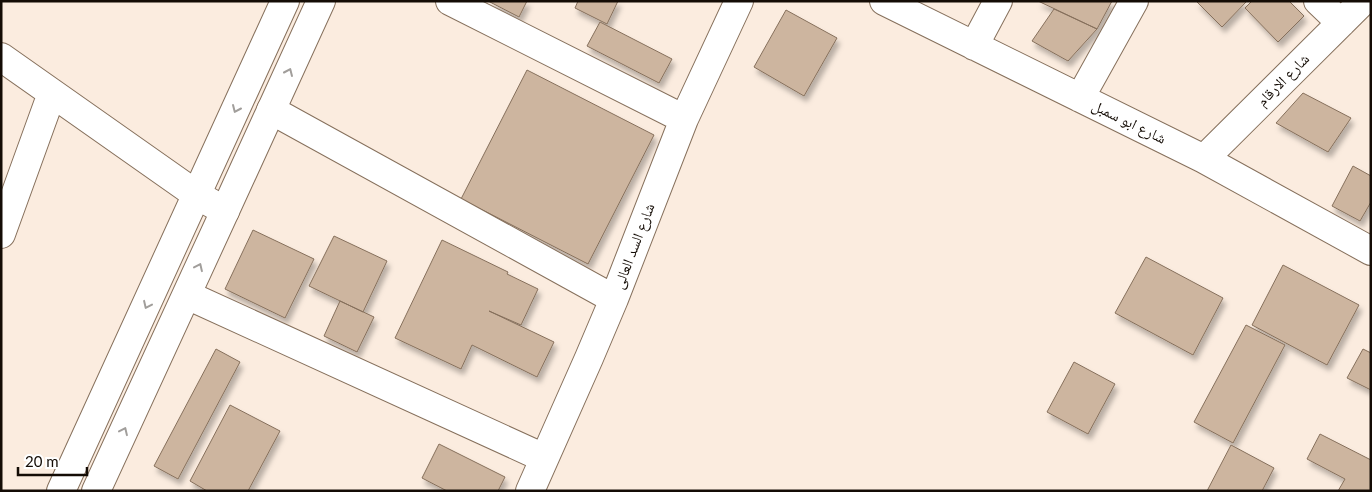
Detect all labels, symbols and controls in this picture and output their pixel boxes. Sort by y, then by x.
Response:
street label: شارع الارقام [1252,49,1314,111]
one-way arrow [282,68,293,77]
street label: شارع ابو سمبل [1089,95,1170,149]
one-way arrow [232,104,243,113]
street label: شارع السد العالى [608,200,660,292]
one-way arrow [193,263,204,272]
one-way arrow [142,300,153,309]
one-way arrow [117,427,128,436]
scale bar [18,444,86,476]
text: 20 m [25,452,59,470]

